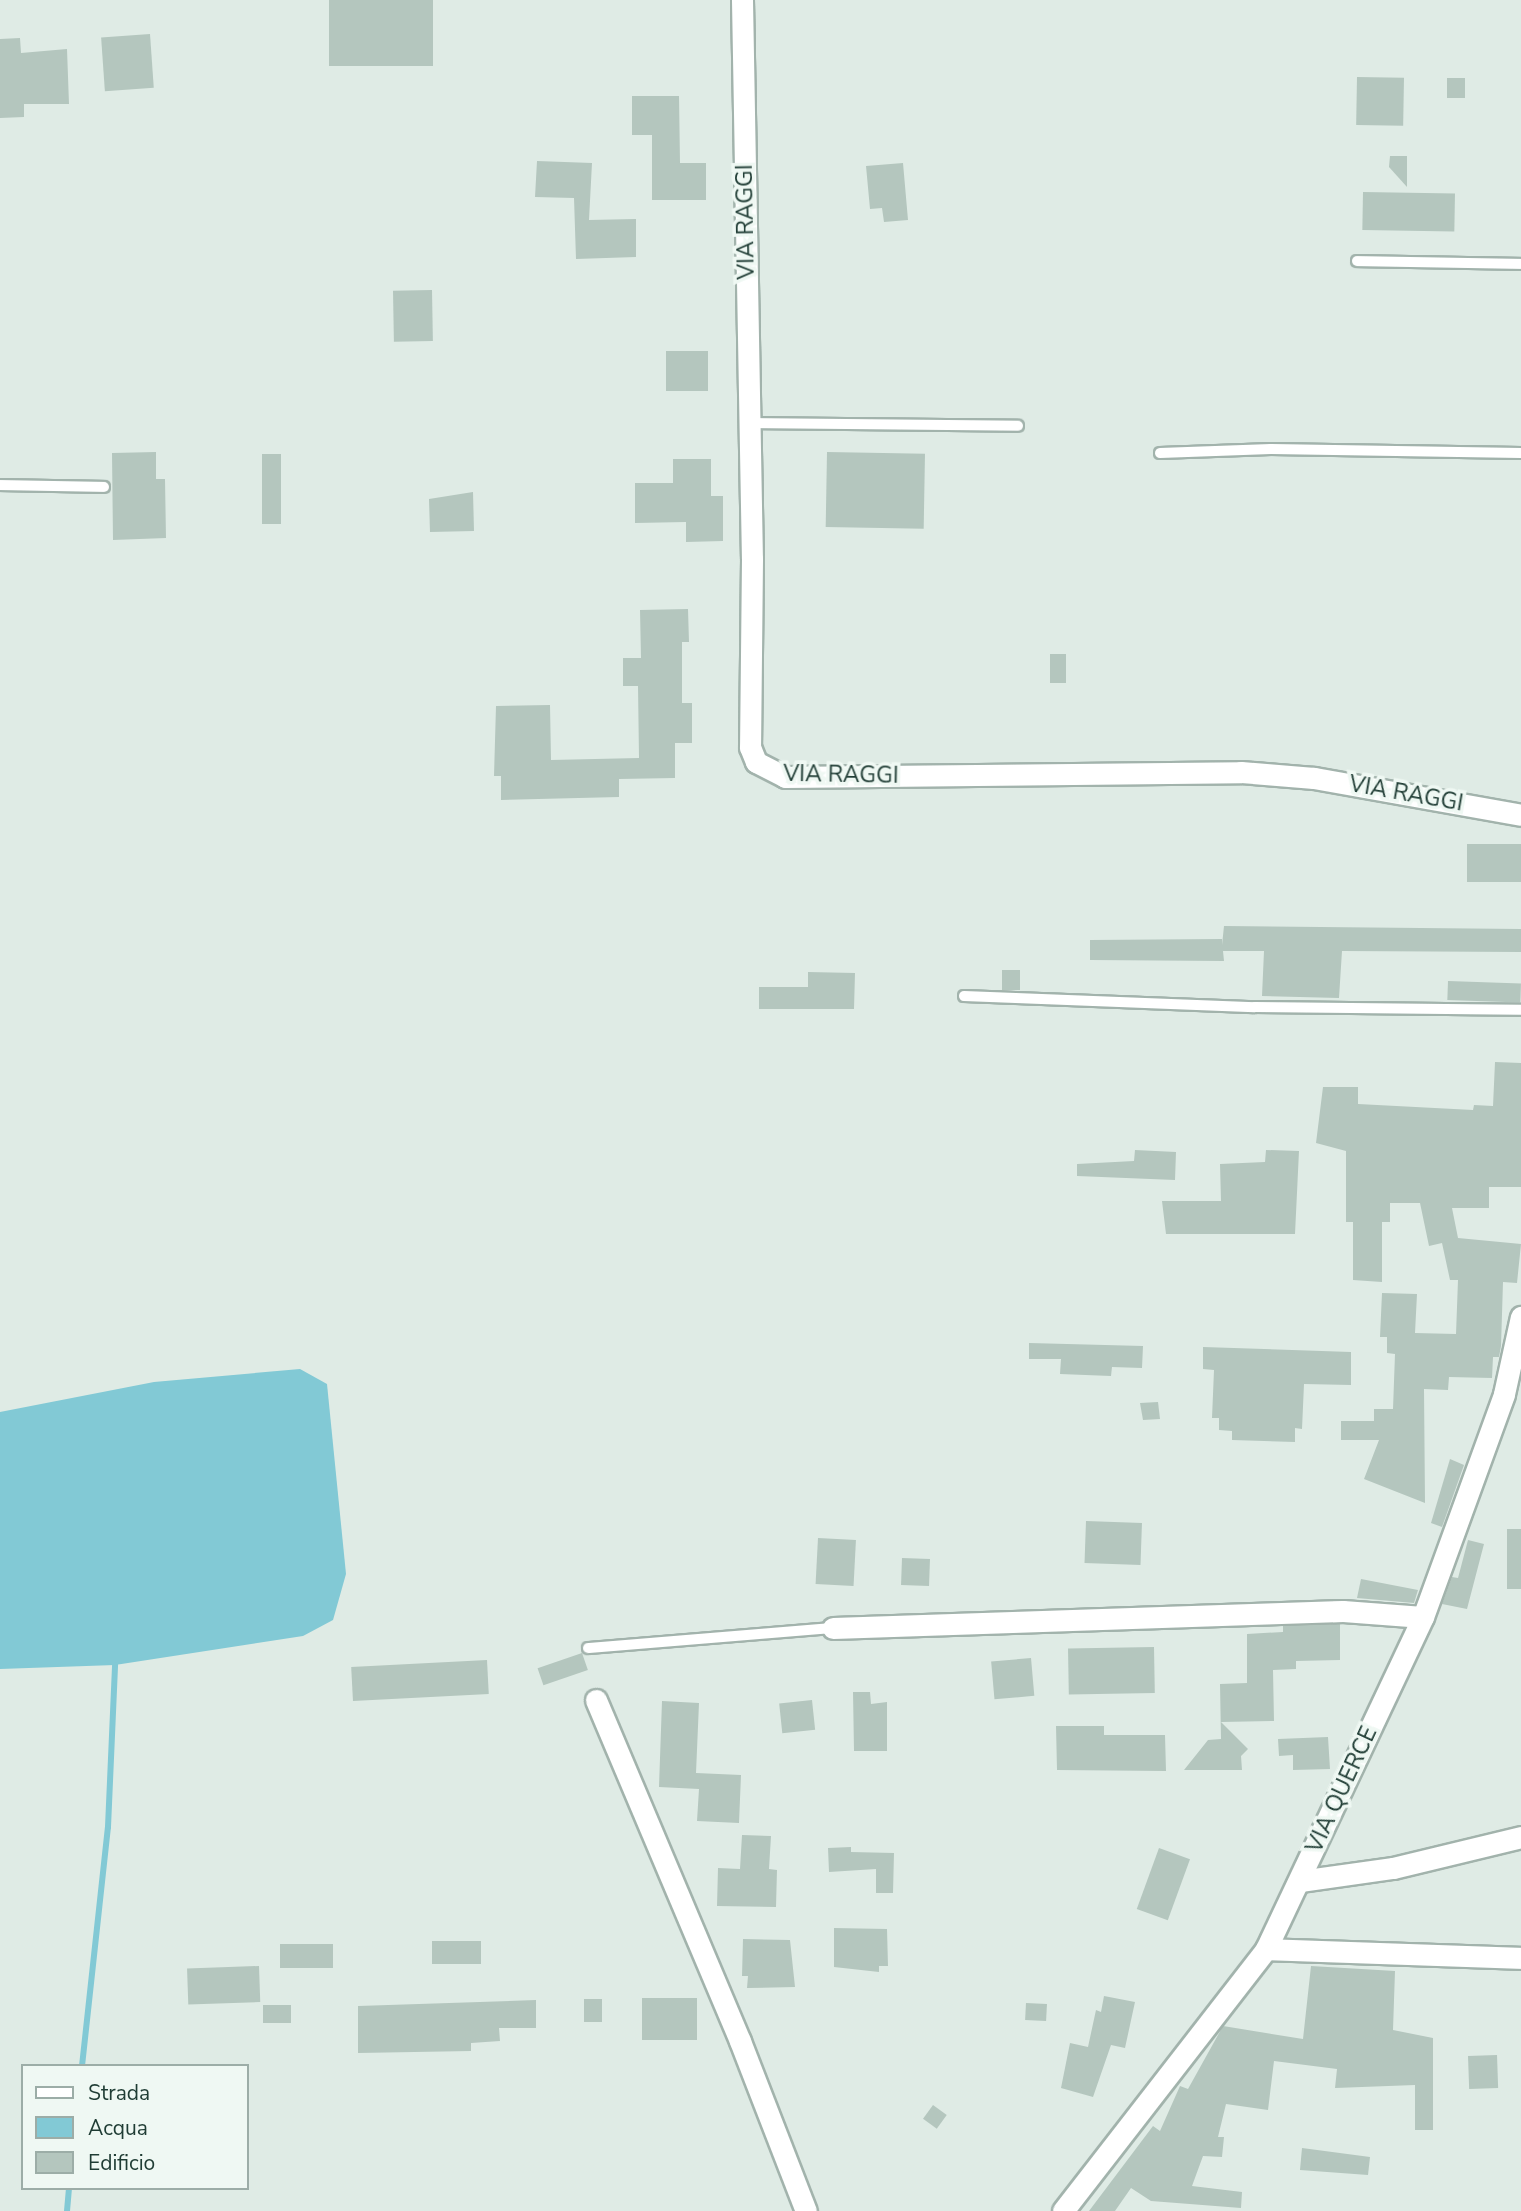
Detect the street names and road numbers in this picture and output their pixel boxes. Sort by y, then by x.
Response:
street label: VIA RAGGI [731,164,761,280]
street label: VIA RAGGI [783,760,899,790]
street label: VIA RAGGI [1347,770,1465,818]
street label: VIA QUERCE [1301,1722,1383,1858]

